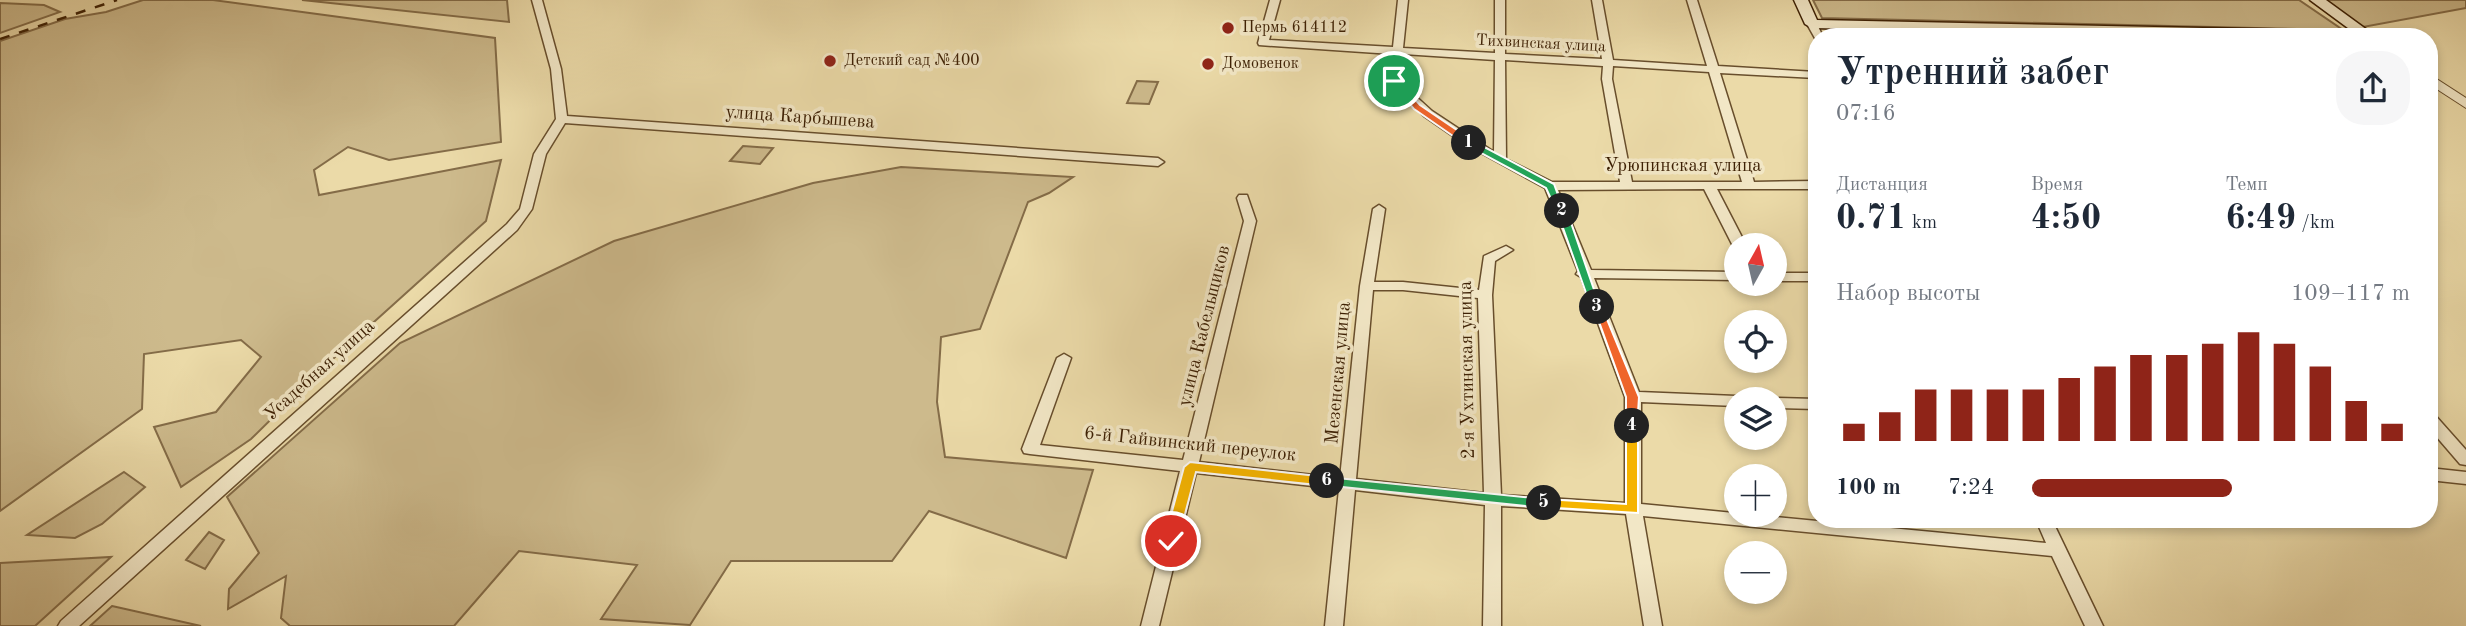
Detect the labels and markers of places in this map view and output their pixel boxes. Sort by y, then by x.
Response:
marker: Пермь 614112 [1220,20,1236,36]
place label: Пермь 614112 [1242,20,1347,36]
pin [1364,51,1424,111]
marker: Детский сад №400 [822,53,838,69]
place label: Детский сад №400 [844,53,980,69]
marker: Домовенок [1200,56,1216,72]
place label: Домовенок [1222,56,1299,72]
pin: 1 [1452,125,1486,160]
pin: 2 [1544,194,1580,228]
pin: 3 [1580,290,1614,324]
pin: 4 [1614,408,1650,444]
pin: 6 [1310,463,1344,498]
pin: 5 [1526,486,1562,520]
pin [1141,511,1201,571]

